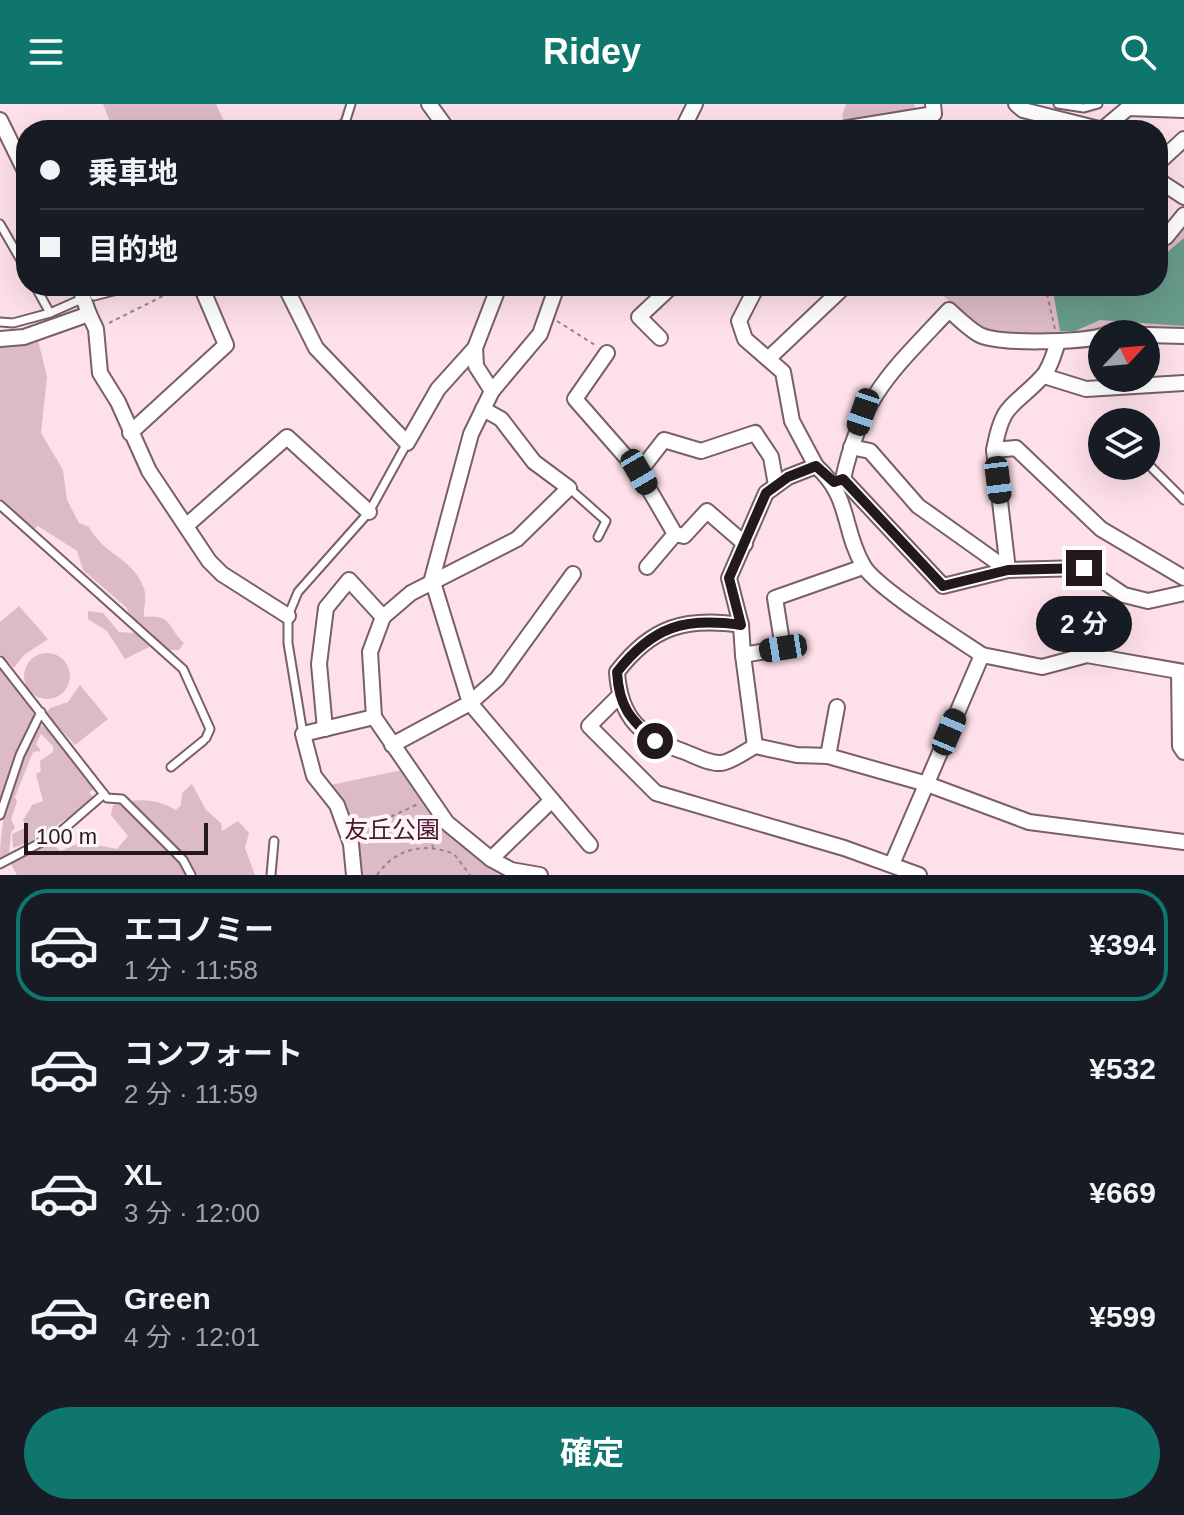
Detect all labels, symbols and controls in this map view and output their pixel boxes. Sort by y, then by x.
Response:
icon: menu [24,30,68,74]
icon: search [1116,30,1160,74]
text: Ridey [543,31,641,72]
text: 乗車地 [88,156,178,189]
text: 目的地 [88,233,178,266]
north arrow [1088,320,1160,392]
map controls [1088,320,1160,480]
car [844,385,882,439]
button: layers [1088,408,1160,480]
car [617,445,661,499]
car [983,455,1013,505]
route end [1066,550,1102,586]
callout: 2 分 [1036,596,1132,652]
text: 2 分 [1060,609,1108,639]
car [757,632,809,664]
car [929,705,969,759]
route start [637,723,673,759]
park label: 友丘公園 [344,816,440,843]
scale bar [24,819,208,855]
text: 100 m [36,824,97,849]
icon: car [28,909,100,981]
text: エコノミー [124,913,274,946]
text: ¥394 [1089,928,1156,961]
text: 1 分 · 11:58 [124,955,258,985]
icon: car [28,1033,100,1105]
text: コンフォート [124,1037,303,1070]
text: ¥532 [1089,1052,1156,1085]
text: 2 分 · 11:59 [124,1079,258,1109]
icon: car [28,1157,100,1229]
text: XL [124,1158,162,1191]
text: ¥669 [1089,1176,1156,1209]
text: 3 分 · 12:00 [124,1198,260,1228]
icon: car [28,1281,100,1353]
text: Green [124,1282,211,1315]
text: ¥599 [1089,1300,1156,1333]
text: 4 分 · 12:01 [124,1322,260,1352]
button: 確定 [24,1407,1160,1499]

